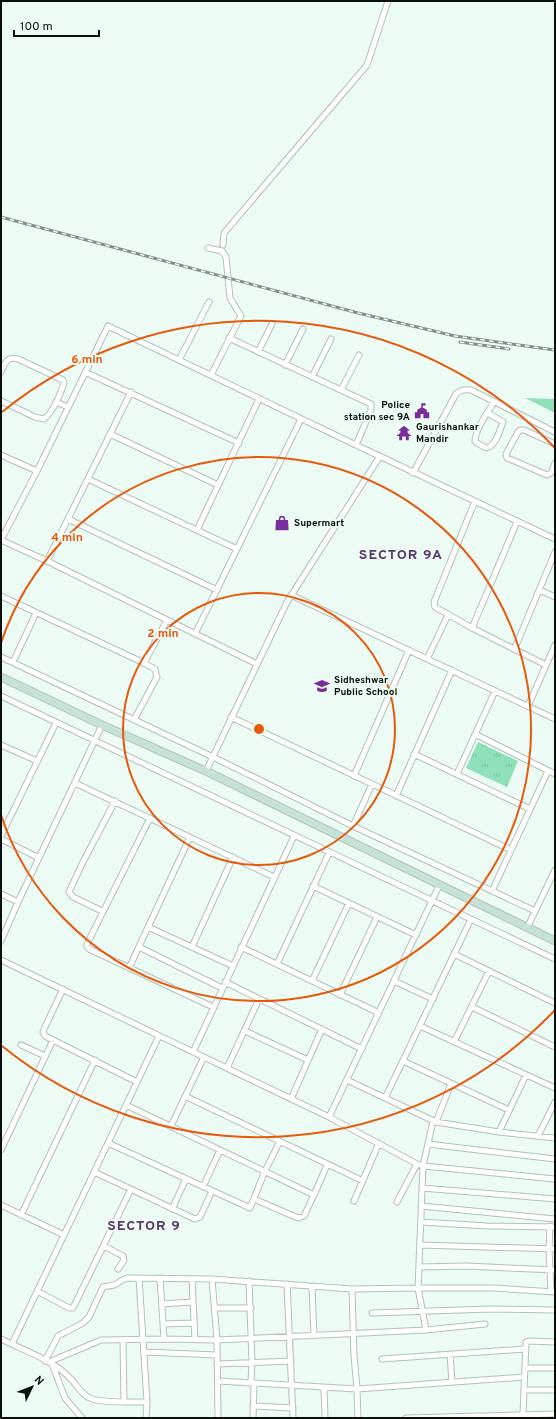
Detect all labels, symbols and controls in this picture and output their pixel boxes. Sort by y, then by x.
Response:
scale bar [14,12,99,38]
text: 100 m [20,19,53,35]
text: 6 min [71,352,103,368]
place label: Police station sec 9A [344,399,410,424]
public building icon: Police station sec 9A [413,402,431,420]
place label: Gaurishankar Mandir [416,421,480,446]
temple icon: Gaurishankar Mandir [395,424,413,442]
shop icon: Supermart [273,514,291,532]
place label: Supermart [294,517,344,530]
text: 4 min [51,530,83,546]
district label: SECTOR 9A [359,547,443,564]
text: 2 min [147,626,179,642]
place label: Sidheshwar Public School [334,674,397,699]
school or university icon: Sidheshwar Public School [313,677,331,695]
centre of rings [252,722,266,736]
district label: SECTOR 9 [107,1218,181,1235]
north arrow [12,1367,52,1407]
text: N [31,1373,46,1389]

